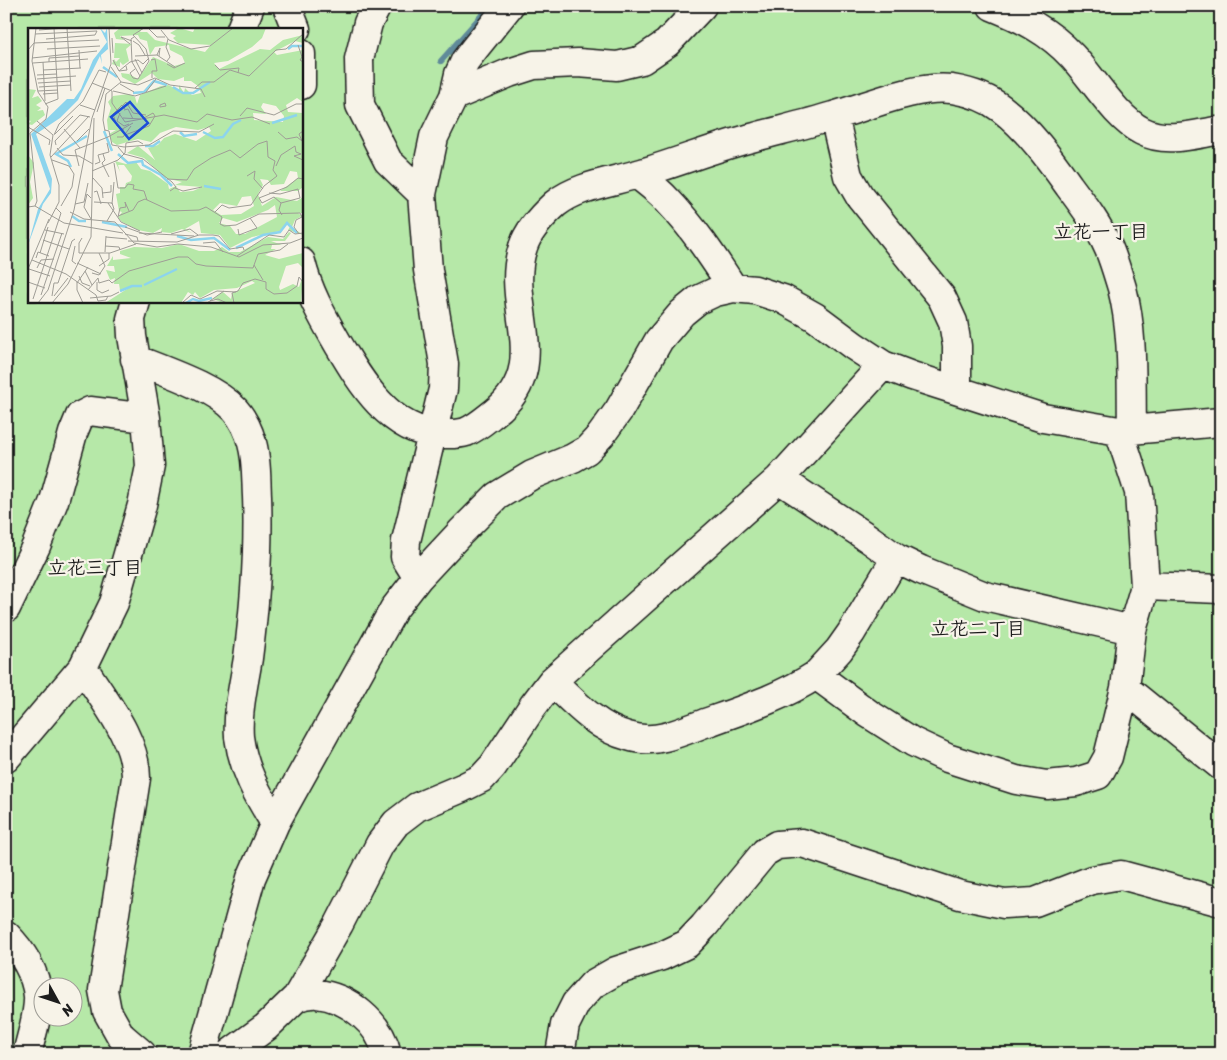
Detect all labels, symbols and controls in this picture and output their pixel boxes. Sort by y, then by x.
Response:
inset map [28,28,302,302]
district label: 立花一丁目 [1053,215,1149,248]
district label: 立花三丁目 [47,551,143,584]
district label: 立花二丁目 [930,612,1026,645]
north arrow [32,978,82,1028]
text: N [55,998,81,1022]

